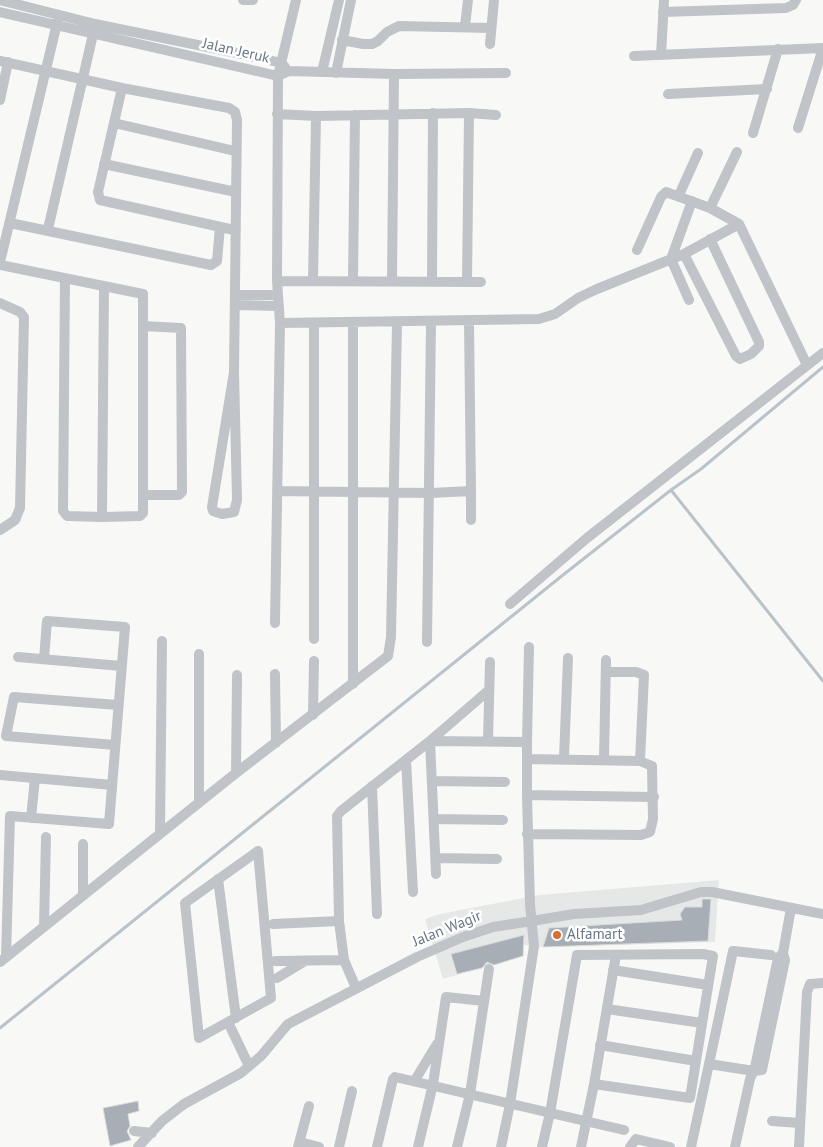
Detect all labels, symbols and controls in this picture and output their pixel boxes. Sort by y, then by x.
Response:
street label: Jalan Jeruk [201,35,271,67]
street label: Jalan Wagir [410,907,484,951]
place label: Alfamart [567,926,623,944]
marker: Alfamart [551,929,563,941]

